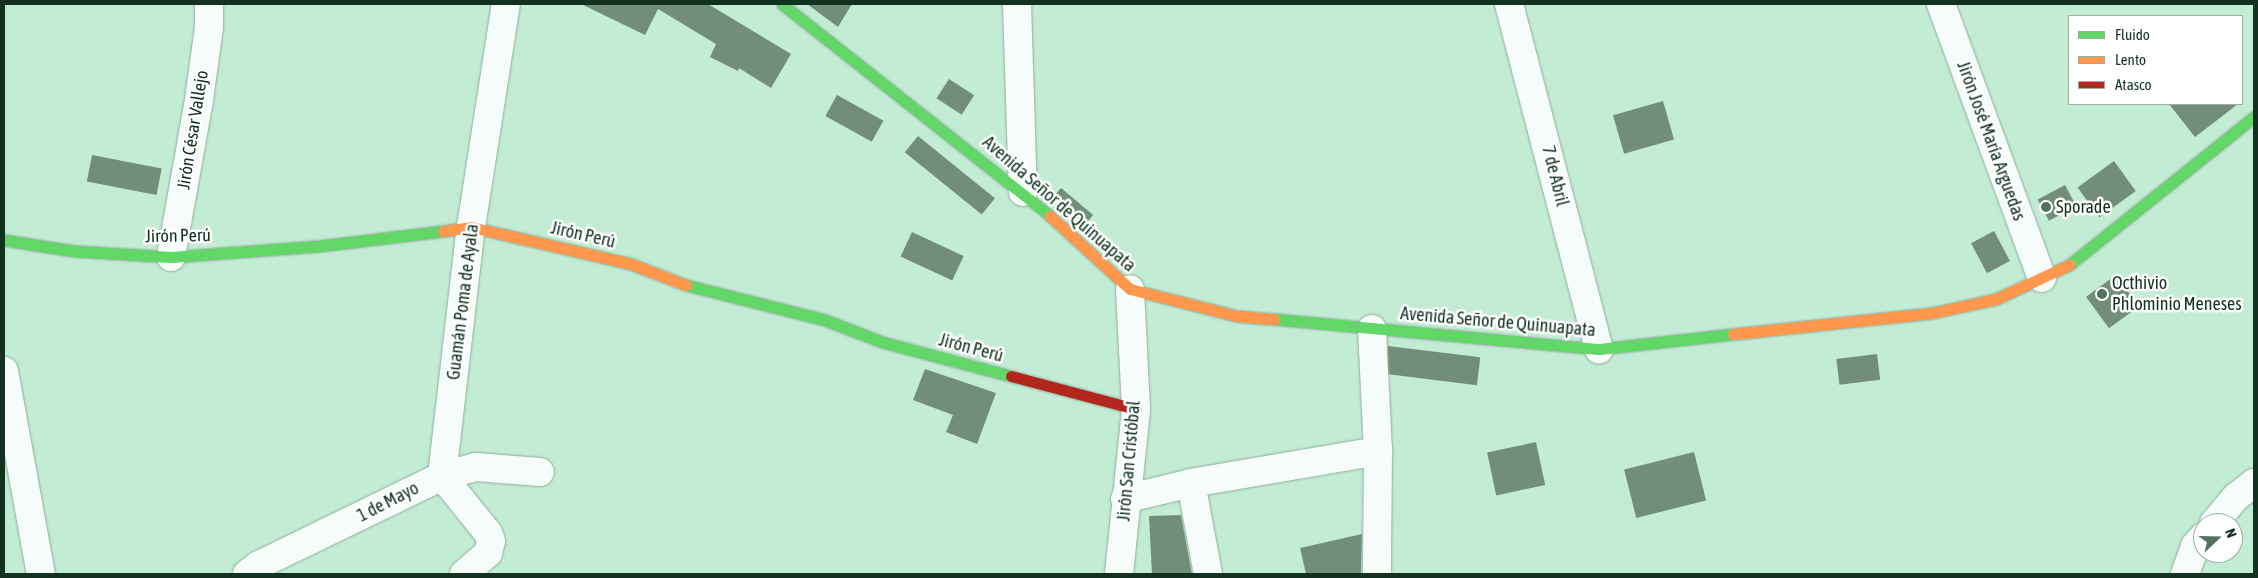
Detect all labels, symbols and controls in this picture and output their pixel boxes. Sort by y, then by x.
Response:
legend [2068,15,2243,105]
text: Fluido [2115,26,2150,43]
text: Lento [2115,51,2146,68]
street label: Jirón José María Arguedas [1952,58,2030,224]
street label: Jirón César Vallejo [173,69,213,191]
text: Atasco [2115,76,2152,93]
street label: Avenida Señor de Quinuapata [978,132,1140,276]
street label: 7 de Abril [1537,143,1573,209]
place label: Sporade [2056,196,2111,218]
marker: Sporade [2040,201,2052,213]
street label: Jirón Perú [549,217,617,253]
street label: Guamán Poma de Ayala [443,223,483,381]
street label: Jirón Perú [145,225,211,247]
place label: Octhivio Phlominio Meneses [2112,273,2242,316]
marker: Octhivio Phlominio Meneses [2096,288,2108,300]
street label: Avenida Señor de Quinuapata [1399,303,1597,341]
street label: Jirón Perú [936,329,1006,367]
street label: Jirón San Cristóbal [1113,400,1145,522]
street label: 1 de Mayo [354,477,422,527]
north arrow [2193,513,2243,563]
text: N [2222,526,2240,540]

